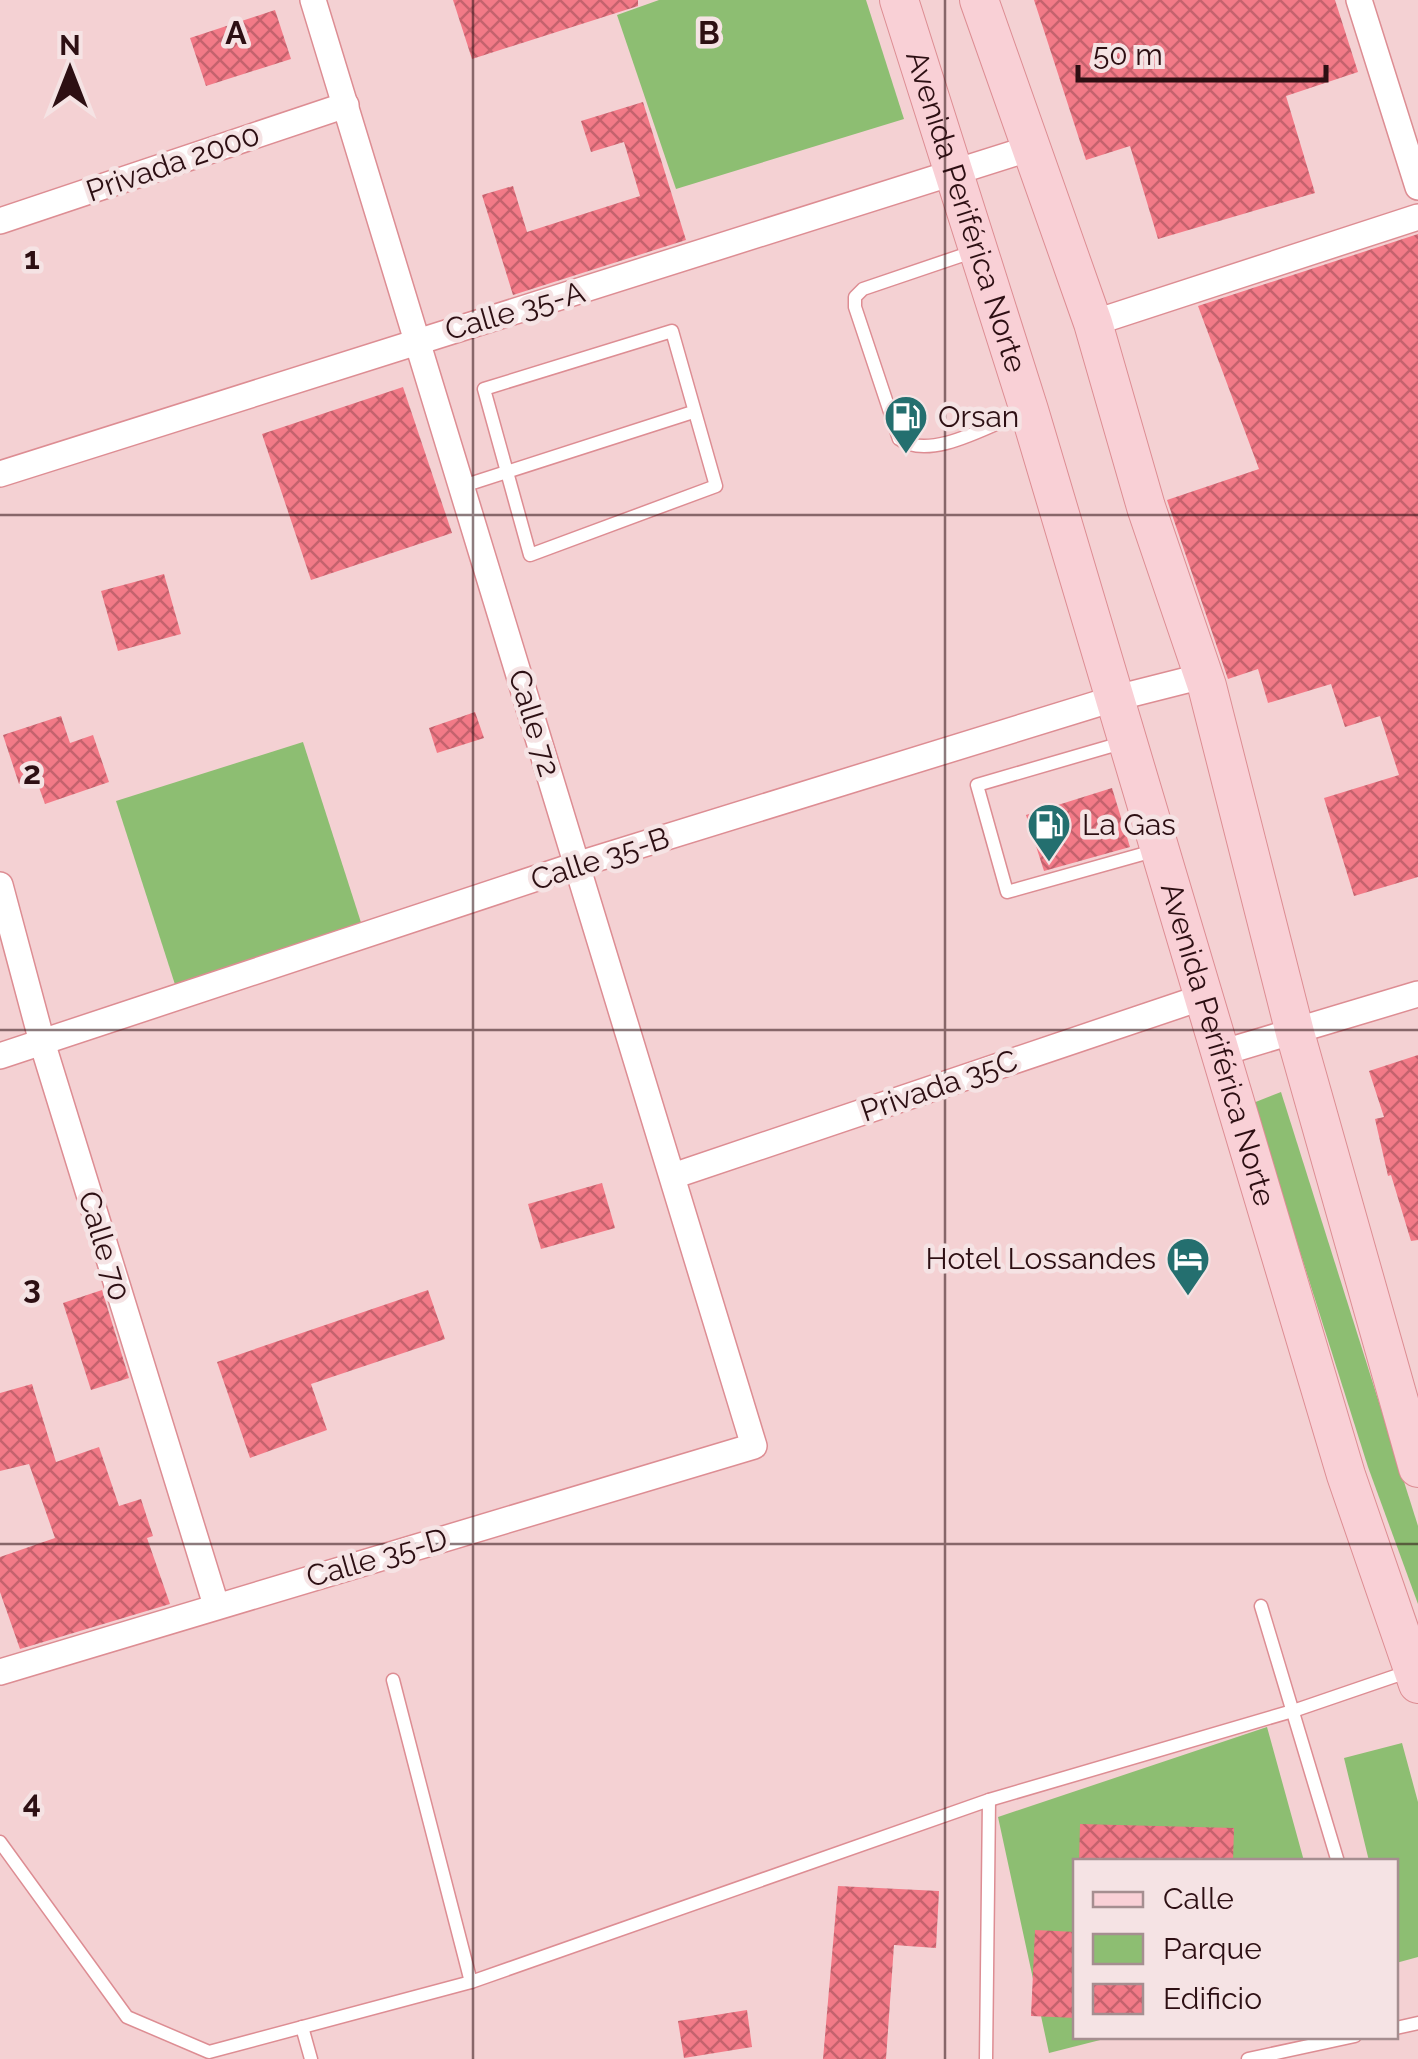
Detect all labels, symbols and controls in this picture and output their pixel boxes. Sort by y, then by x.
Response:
text: A [225,14,247,51]
text: B [698,14,720,51]
north arrow [20,20,120,120]
scale bar [1078,20,1326,82]
text: N [59,29,81,62]
text: 50 m [1093,37,1163,72]
street label: Avenida Periférica Norte [899,46,1034,377]
street label: Privada 2000 [82,117,264,209]
text: 1 [24,239,40,276]
street label: Calle 35-A [441,274,589,347]
fuel station icon: Orsan [883,394,929,455]
place label: Orsan [938,399,1019,434]
street label: Calle 72 [502,665,567,781]
text: 2 [23,754,41,791]
fuel station icon: La Gas [1026,802,1072,863]
place label: La Gas [1082,807,1176,842]
street label: Calle 35-B [526,820,673,897]
street label: Avenida Periférica Norte [1154,878,1283,1210]
street label: Privada 35C [856,1042,1022,1129]
street label: Calle 70 [71,1187,138,1305]
hotel icon: Hotel Lossandes [1165,1236,1211,1297]
place label: Hotel Lossandes [926,1241,1156,1276]
text: 3 [23,1268,41,1305]
street label: Calle 35-D [302,1521,451,1594]
text: 4 [23,1783,41,1820]
legend [1073,1859,1398,2039]
text: Calle [1163,1881,1234,1916]
text: Parque [1163,1931,1262,1966]
text: Edificio [1163,1981,1262,2016]

